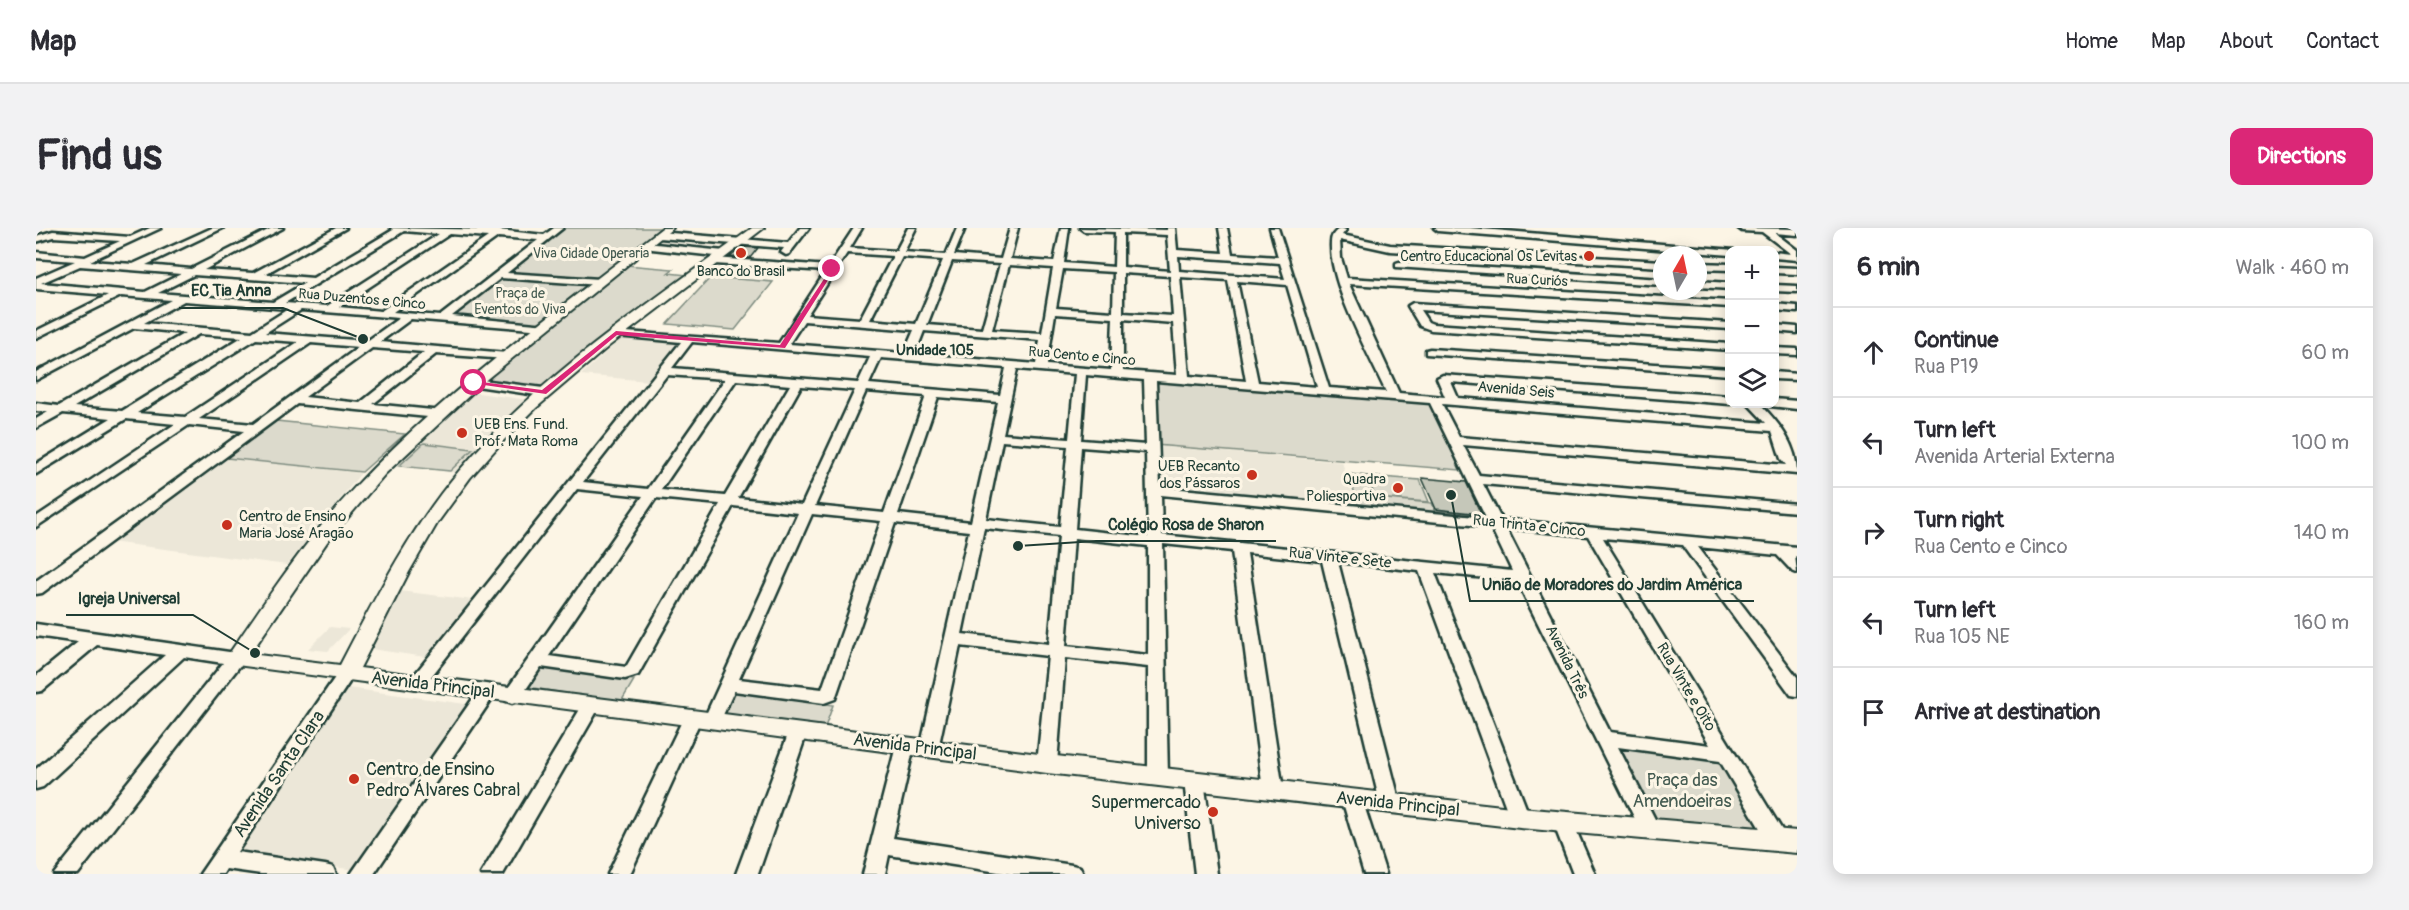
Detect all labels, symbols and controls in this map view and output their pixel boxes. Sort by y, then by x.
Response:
text: Map [30,24,76,59]
text: Home [2065,28,2118,55]
text: Map [2151,28,2186,55]
text: About [2219,28,2273,55]
text: Contact [2306,28,2379,55]
button: Directions [2230,128,2373,185]
text: Find us [36,130,162,182]
park label: Viva Cidade Operaria [533,245,649,262]
marker: Banco do Brasil [734,246,748,260]
north arrow [1653,246,1707,300]
map controls [1725,246,1779,408]
button: + [1725,246,1779,300]
place label: Centro Educacional Os Levitas [1400,248,1578,265]
marker: Centro Educacional Os Levitas [1582,249,1596,263]
text: 6 min [1857,251,1920,283]
route end [818,255,844,281]
text: Walk · 460 m [2235,255,2349,280]
place label: Banco do Brasil [697,263,785,280]
street label: Rua Curiós [1506,270,1569,290]
callout: EC Tia Anna [179,274,283,308]
text: EC Tia Anna [191,281,272,301]
street label: Rua Duzentos e Cinco [298,285,427,313]
park label: Praça de Eventos do Viva [474,285,566,318]
button: − [1725,300,1779,354]
text: Continue [1914,326,1998,354]
icon: ahead [1857,336,1890,369]
text: 60 m [2302,340,2349,365]
district label: Unidade 105 [896,341,974,360]
street label: Rua Cento e Cinco [1028,343,1137,369]
button: layers [1725,354,1779,408]
text: Rua P19 [1914,354,1978,379]
route start [460,369,486,395]
street label: Avenida Seis [1477,377,1555,403]
place label: UEB Ens. Fund. Prof. Mata Roma [474,415,578,451]
text: Turn left [1914,416,1996,444]
marker: UEB Ens. Fund. Prof. Mata Roma [455,426,469,440]
icon: left [1857,426,1890,459]
text: 100 m [2292,430,2349,455]
text: Avenida Arterial Externa [1914,444,2115,469]
place label: UEB Recanto dos Pássaros [1158,457,1240,493]
marker: UEB Recanto dos Pássaros [1245,468,1259,482]
place label: Quadra Poliesportiva [1306,470,1386,506]
marker: Quadra Poliesportiva [1391,481,1405,495]
text: Turn right [1914,506,2004,534]
place label: Centro de Ensino Maria José Aragão [239,507,354,543]
callout: Colégio Rosa de Sharon [1096,507,1276,541]
street label: Rua Trinta e Cinco [1472,511,1586,541]
text: Colégio Rosa de Sharon [1108,515,1264,535]
icon: right [1857,516,1890,549]
marker: Centro de Ensino Maria José Aragão [220,518,234,532]
text: 140 m [2294,520,2349,545]
text: Rua Cento e Cinco [1914,534,2067,559]
street label: Rua Vinte e Sete [1288,543,1393,573]
callout: União de Moradores do Jardim América [1470,567,1754,601]
text: União de Moradores do Jardim América [1482,575,1743,595]
callout: Igreja Universal [66,581,193,615]
text: Igreja Universal [78,589,180,609]
text: Turn left [1914,596,1996,624]
icon: left [1857,606,1890,639]
text: 160 m [2294,610,2349,635]
street label: Avenida Três [1541,622,1593,702]
text: Rua 105 NE [1914,624,2010,649]
street label: Rua Vinte e Oito [1652,639,1720,735]
street label: Avenida Principal [370,666,496,704]
icon: arrive [1857,696,1890,729]
text: Arrive at destination [1914,698,2100,726]
street label: Avenida Santa Clara [228,706,330,842]
street label: Avenida Principal [852,728,978,766]
place label: Centro de Ensino Pedro Álvares Cabral [366,758,520,802]
park label: Praça das Amendoeiras [1632,769,1732,813]
marker: Centro de Ensino Pedro Álvares Cabral [347,772,361,786]
street label: Avenida Principal [1335,786,1461,822]
place label: Supermercado Universo [1091,791,1201,835]
marker: Supermercado Universo [1206,805,1220,819]

